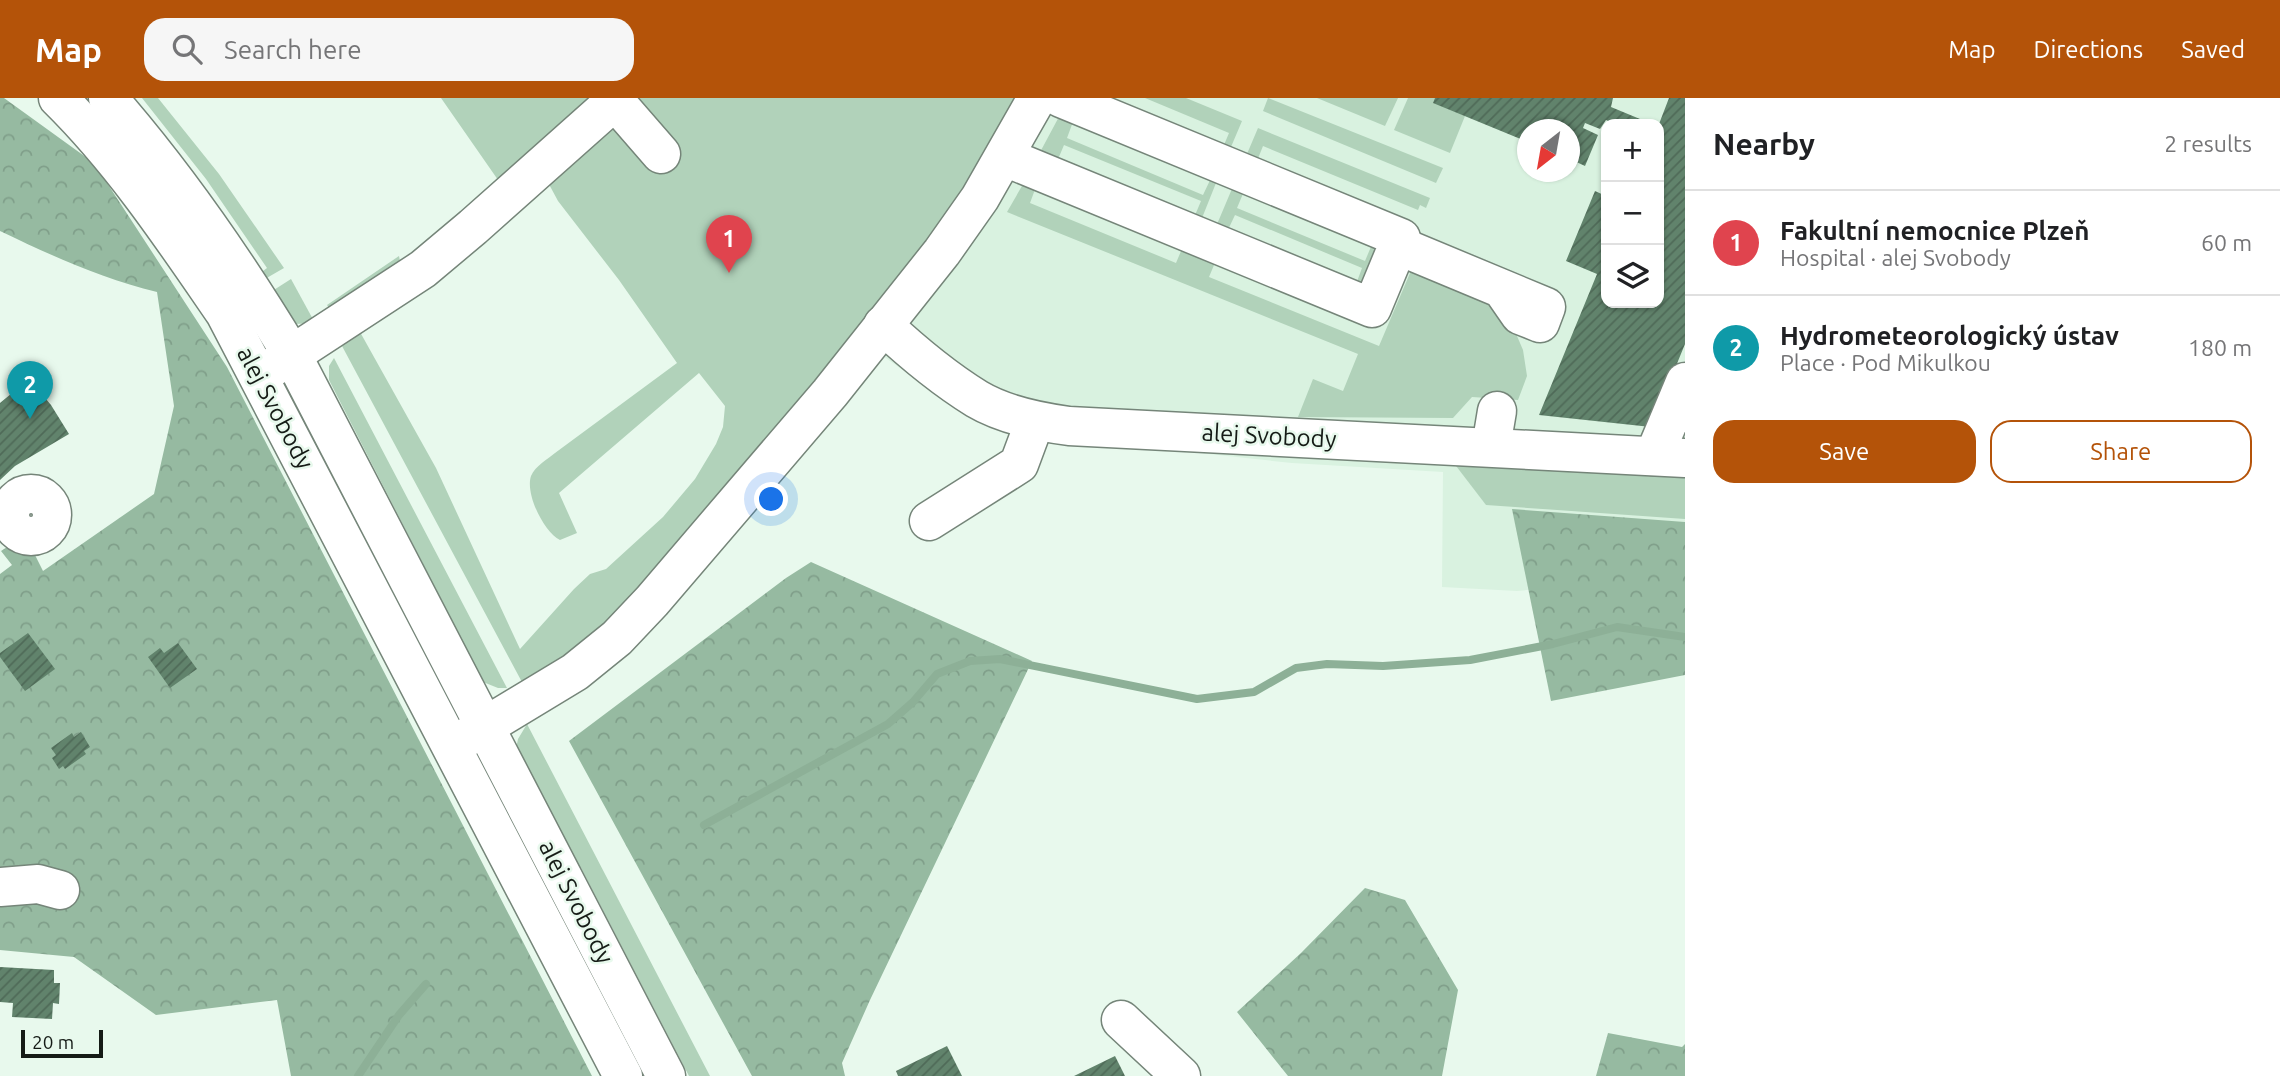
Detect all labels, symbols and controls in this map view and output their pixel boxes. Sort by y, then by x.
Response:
search box [144,18,634,81]
icon: search [168,30,206,68]
text: Map [35,31,102,68]
text: Search here [224,35,362,64]
text: Map [1948,36,1995,63]
text: Directions [2033,36,2143,63]
text: Saved [2181,36,2245,63]
north arrow [1517,119,1580,182]
map controls [1601,119,1664,308]
button: + [1601,119,1664,182]
text: Nearby [1713,127,1815,161]
text: 2 results [2164,131,2252,156]
button: − [1601,182,1664,245]
pin: 1 [706,215,752,273]
text: Fakultní nemocnice Plzeň [1780,216,2089,245]
text: 1 [1730,230,1742,255]
text: 60 m [2201,230,2252,255]
button: layers [1601,245,1664,308]
text: Hospital · alej Svobody [1780,245,2011,270]
text: Hydrometeorologický ústav [1780,321,2119,350]
text: 2 [1730,335,1742,360]
text: 180 m [2188,335,2252,360]
street label: alej Svobody [232,342,319,474]
text: Place · Pod Mikulkou [1780,350,1991,375]
pin: 2 [7,361,53,419]
street label: alej Svobody [1201,418,1338,453]
button: Save [1713,420,1976,483]
button: Share [1990,420,2252,483]
your location [754,482,788,516]
street label: alej Svobody [534,836,619,968]
scale bar [21,1027,103,1059]
text: 20 m [32,1031,74,1053]

